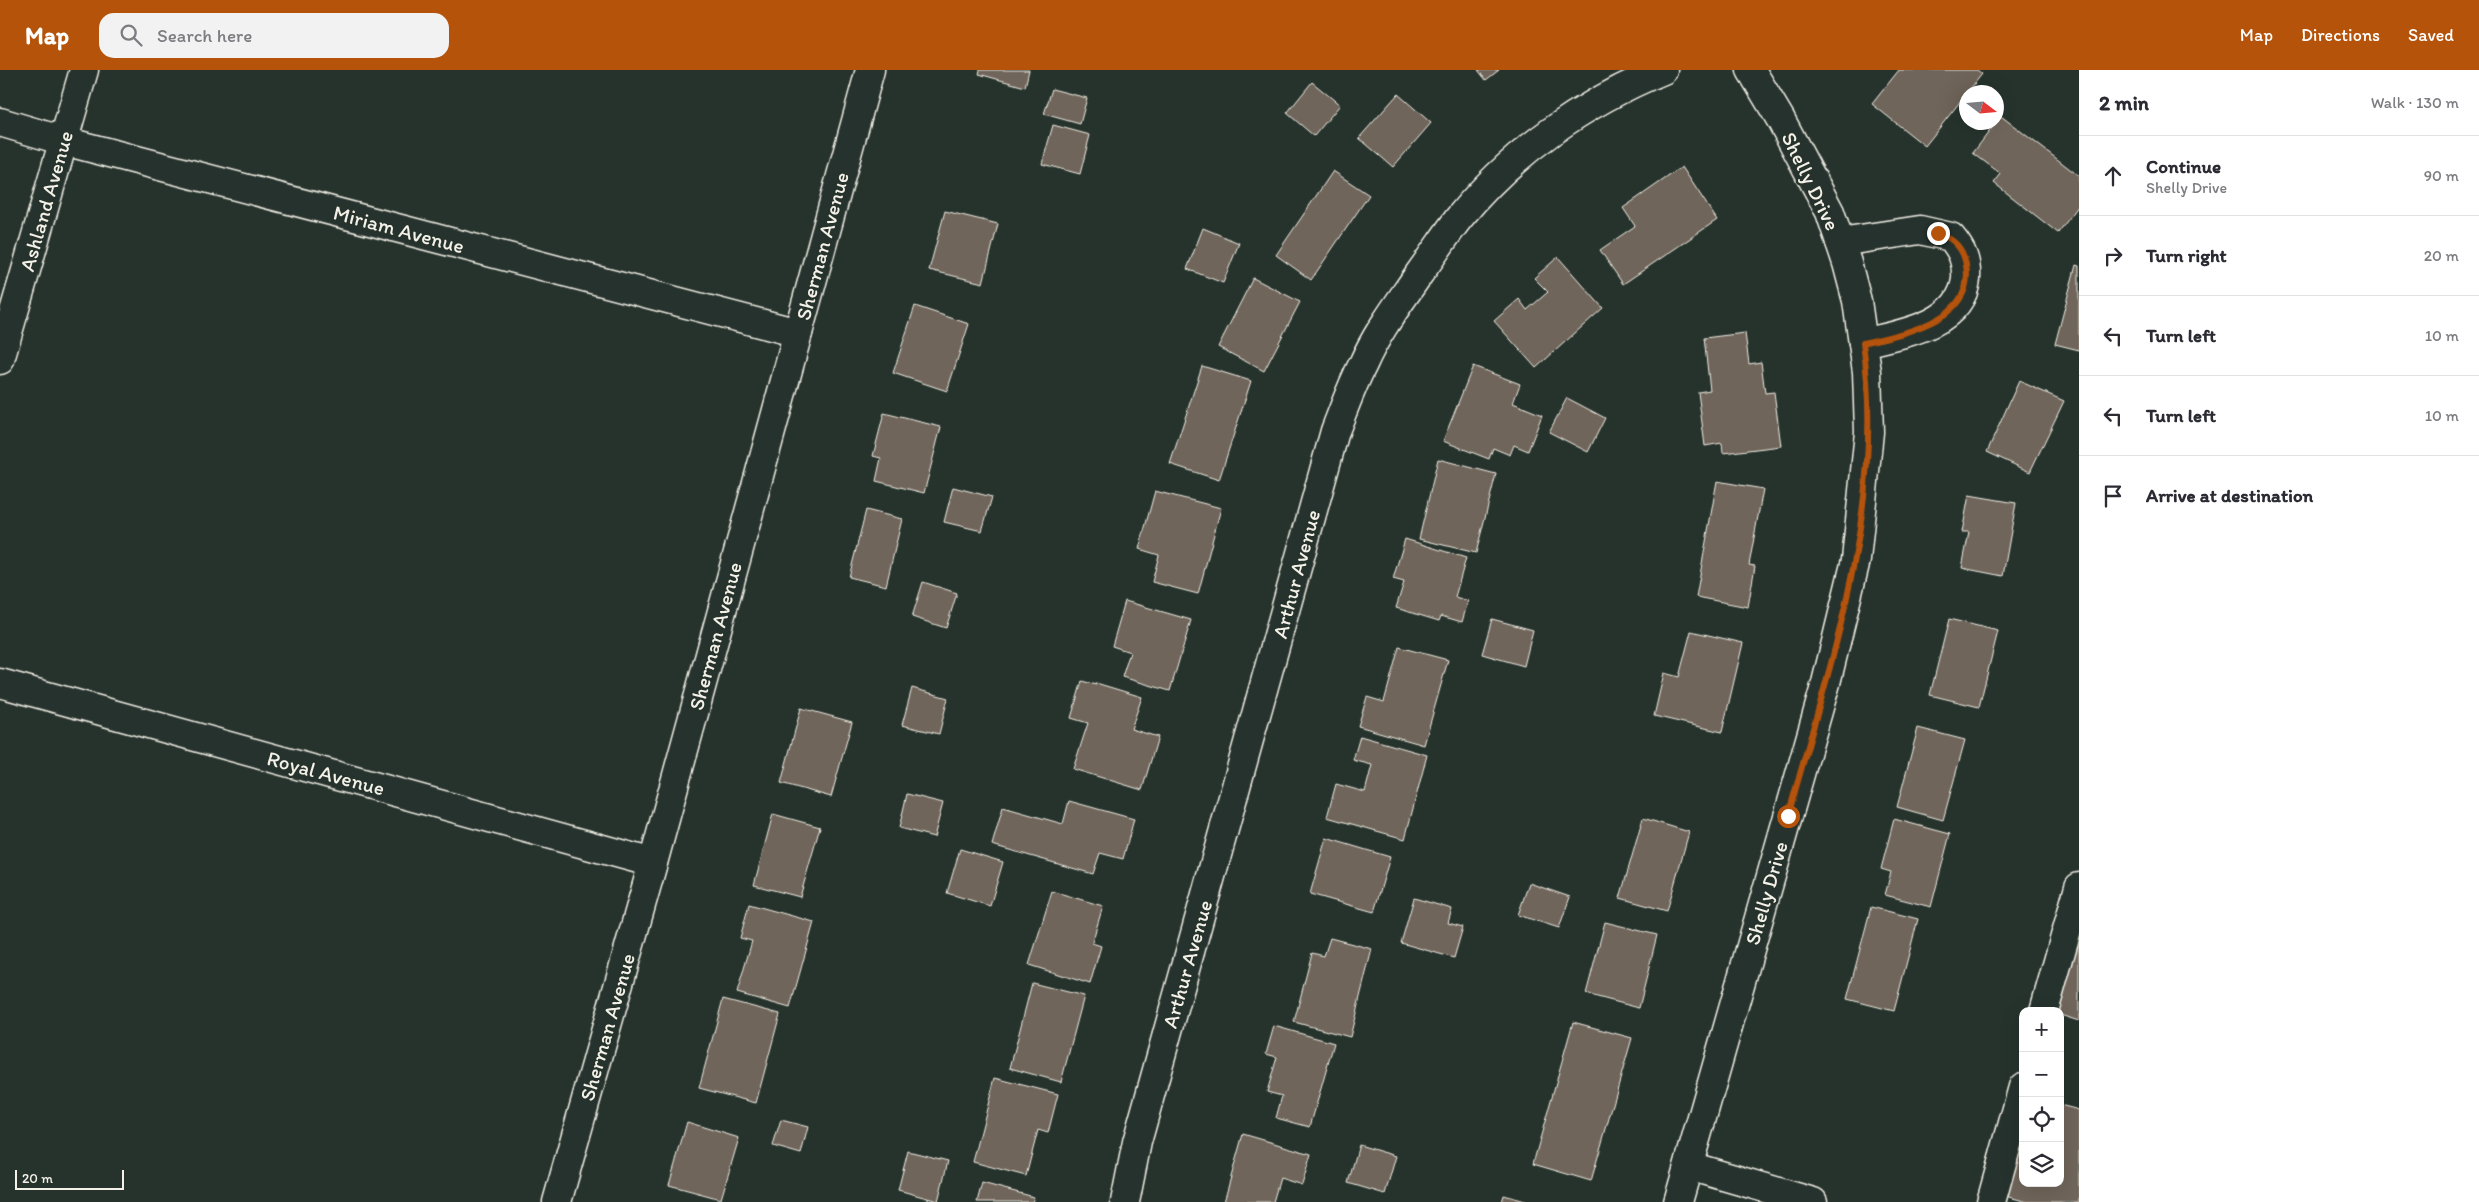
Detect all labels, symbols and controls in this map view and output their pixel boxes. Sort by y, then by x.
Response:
search box [99,13,449,58]
text: Map [25,21,69,50]
icon: search [117,21,145,49]
text: Search here [157,24,252,47]
text: Map [2240,24,2273,46]
text: Directions [2301,24,2380,46]
text: Saved [2408,24,2454,46]
north arrow [1959,85,2004,130]
text: 2 min [2099,90,2149,115]
text: Walk · 130 m [2371,93,2459,112]
street label: Ashland Avenue [14,128,78,274]
street label: Shelly Drive [1776,128,1846,234]
text: Continue [2146,155,2221,178]
icon: ahead [2099,162,2127,190]
text: 90 m [2424,166,2459,185]
street label: Sherman Avenue [790,169,854,323]
text: Shelly Drive [2146,178,2227,197]
street label: Miriam Avenue [331,199,467,259]
route end [1927,222,1950,245]
icon: right [2099,242,2127,270]
text: Turn right [2146,244,2227,267]
text: 20 m [2424,246,2459,265]
icon: left [2099,322,2127,350]
text: Turn left [2146,324,2216,347]
text: 10 m [2425,326,2459,345]
icon: left [2099,402,2127,430]
text: Turn left [2146,404,2216,427]
text: 10 m [2425,406,2459,425]
icon: arrive [2099,482,2127,510]
text: Arrive at destination [2146,484,2313,507]
street label: Arthur Avenue [1267,507,1325,641]
street label: Sherman Avenue [683,559,747,713]
street label: Royal Avenue [264,745,388,801]
route start [1777,805,1800,828]
street label: Shelly Drive [1739,838,1793,948]
street label: Arthur Avenue [1157,897,1217,1031]
street label: Sherman Avenue [574,950,640,1104]
map controls [2019,1007,2064,1187]
button: + [2019,1007,2064,1052]
button: − [2019,1052,2064,1097]
button: locate [2019,1097,2064,1142]
button: layers [2019,1142,2064,1187]
scale bar [15,1167,124,1190]
text: 20 m [22,1170,53,1187]

